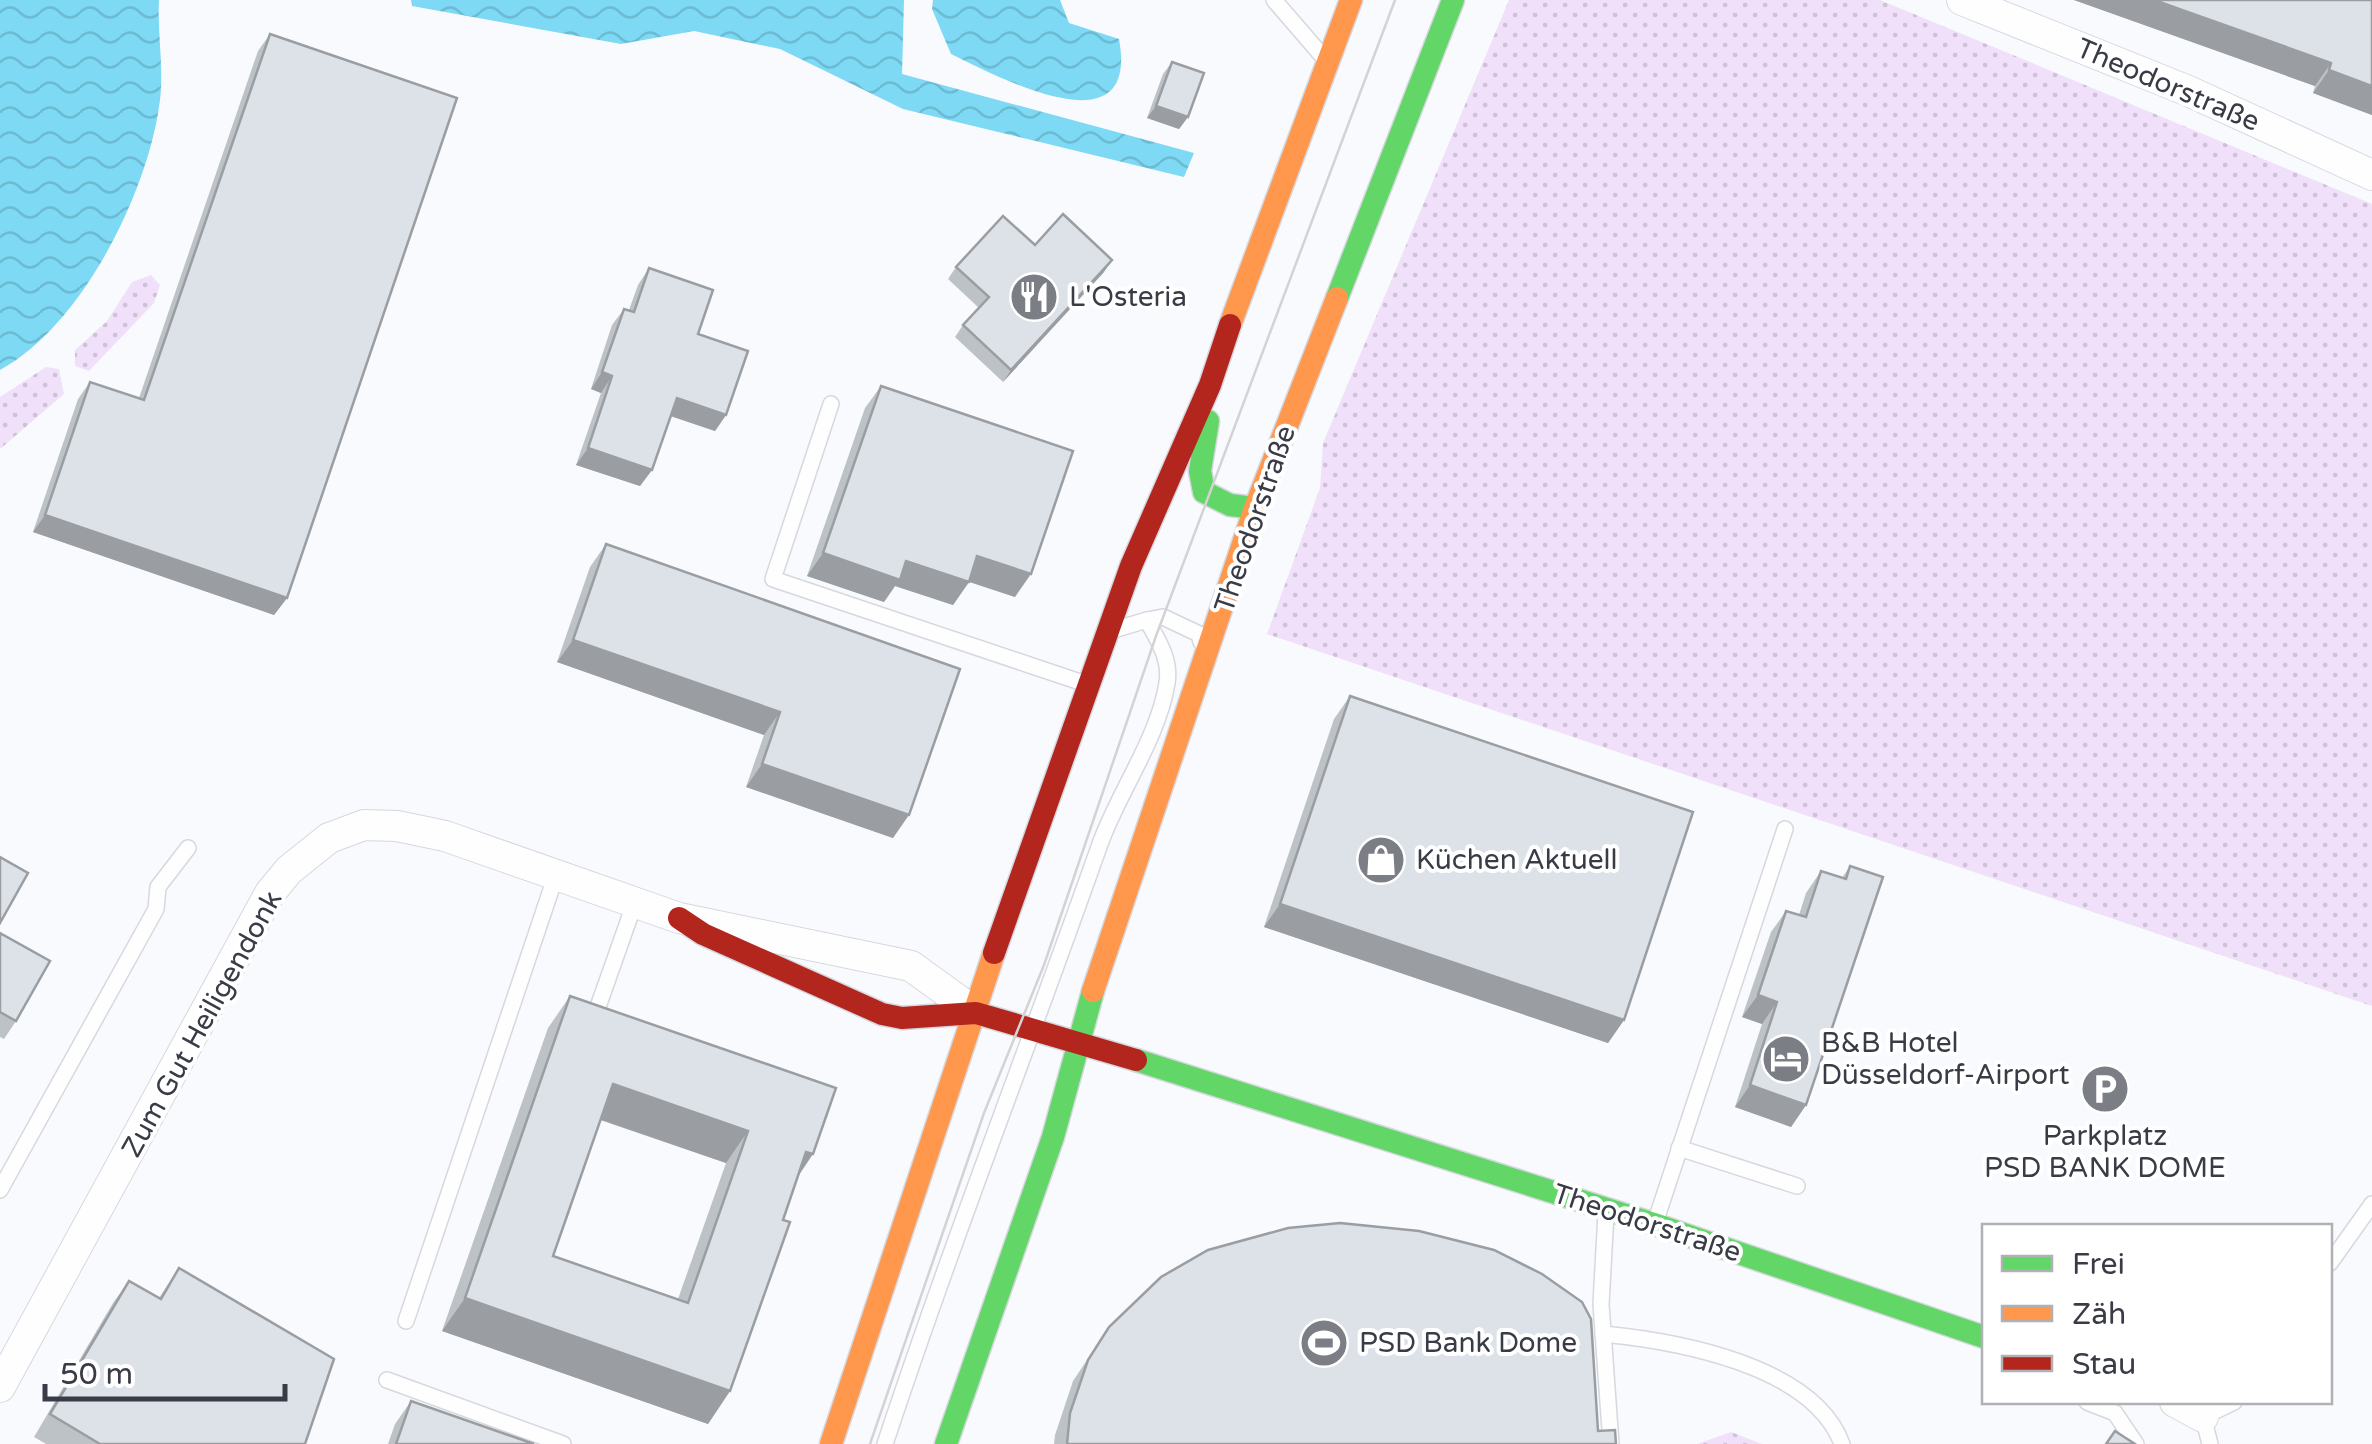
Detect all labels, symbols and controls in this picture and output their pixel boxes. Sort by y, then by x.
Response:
street label: Theodorstraße [2071,31,2265,139]
restaurant icon: L'Osteria [1008,271,1060,323]
place label: L'Osteria [1069,280,1187,314]
street label: Theodorstraße [1207,421,1303,617]
shop icon: Küchen Aktuell [1355,834,1407,886]
place label: Küchen Aktuell [1416,843,1618,877]
street label: Zum Gut Heiligendonk [115,885,289,1163]
place label: B&B Hotel Düsseldorf-Airport [1821,1026,2070,1092]
hotel icon: B&B Hotel Düsseldorf-Airport [1760,1033,1812,1085]
parking icon: Parkplatz PSD BANK DOME [2079,1063,2131,1115]
place label: Parkplatz PSD BANK DOME [1984,1119,2226,1185]
street label: Theodorstraße [1549,1177,1745,1269]
legend [1982,1224,2332,1404]
text: Frei [2072,1246,2125,1283]
text: Zäh [2072,1296,2126,1333]
sports icon: PSD Bank Dome [1298,1317,1350,1369]
place label: PSD Bank Dome [1359,1326,1577,1360]
scale bar [45,1339,285,1401]
text: Stau [2072,1346,2136,1383]
text: 50 m [60,1356,133,1393]

